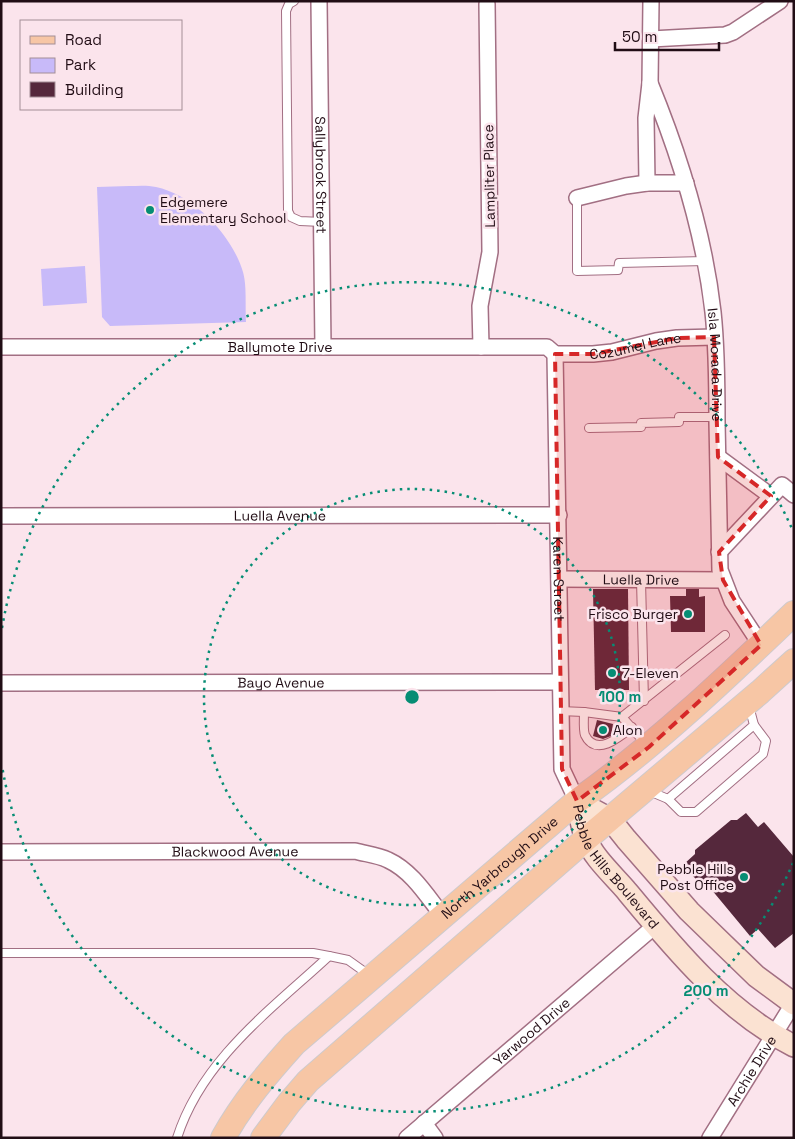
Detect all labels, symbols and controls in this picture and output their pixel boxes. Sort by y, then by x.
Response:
legend [20,20,182,110]
scale bar [615,20,719,52]
text: 50 m [622,27,657,46]
text: Road [65,30,102,49]
text: Park [65,55,96,74]
text: Building [65,80,124,99]
street label: Sallybrook Street [311,116,331,234]
street label: Lampliter Place [479,124,499,228]
place label: Edgemere Elementary School [160,193,286,227]
marker: Edgemere Elementary School [144,204,156,216]
street label: Isla Morada Drive [704,307,726,422]
street label: Cozumel Lane [588,329,682,363]
street label: Ballymote Drive [228,338,332,356]
street label: Luella Avenue [234,506,326,525]
street label: Karen Street [549,536,569,622]
street label: Luella Drive [603,570,679,589]
place label: Frisco Burger [588,605,678,623]
marker: Frisco Burger [682,608,694,620]
place label: 7-Eleven [622,664,679,682]
marker: 7-Eleven [606,667,618,679]
street label: Bayo Avenue [237,673,325,692]
text: 100 m [599,687,641,706]
centre of rings [403,688,421,706]
place label: Alon [613,721,642,739]
marker: Alon [597,724,609,736]
street label: Pebble Hills Boulevard [569,803,663,932]
street label: North Yarbrough Drive [437,812,562,923]
street label: Blackwood Avenue [172,842,298,861]
place label: Pebble Hills Post Office [657,860,734,894]
marker: Pebble Hills Post Office [738,871,750,883]
text: 200 m [684,981,728,1000]
street label: Yarwood Drive [490,994,574,1069]
street label: Archie Drive [723,1032,780,1109]

